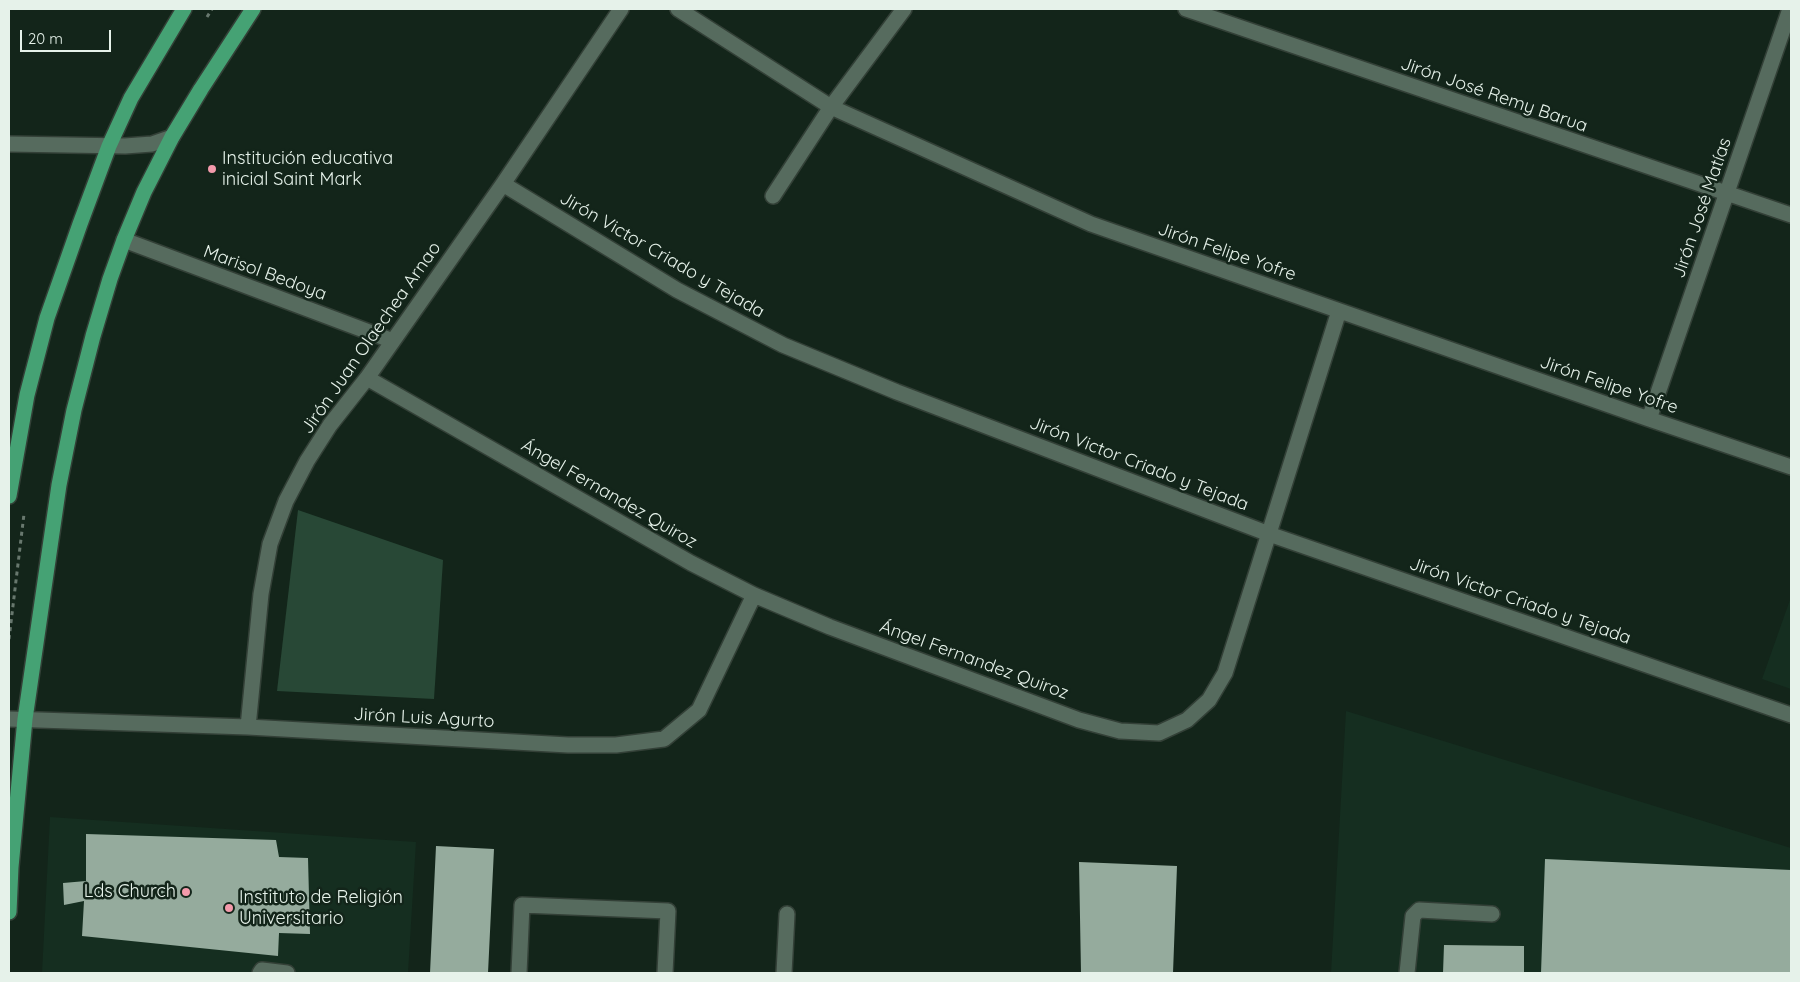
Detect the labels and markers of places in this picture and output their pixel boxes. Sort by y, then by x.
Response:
place label: Institución educativa inicial Saint Mark [222,148,393,190]
marker: Institución educativa inicial Saint Mark [206,163,218,175]
place label: Lds Church [84,881,176,903]
marker: Lds Church [180,886,192,898]
place label: Instituto de Religión Universitario [239,887,403,930]
marker: Instituto de Religión Universitario [223,902,235,914]

